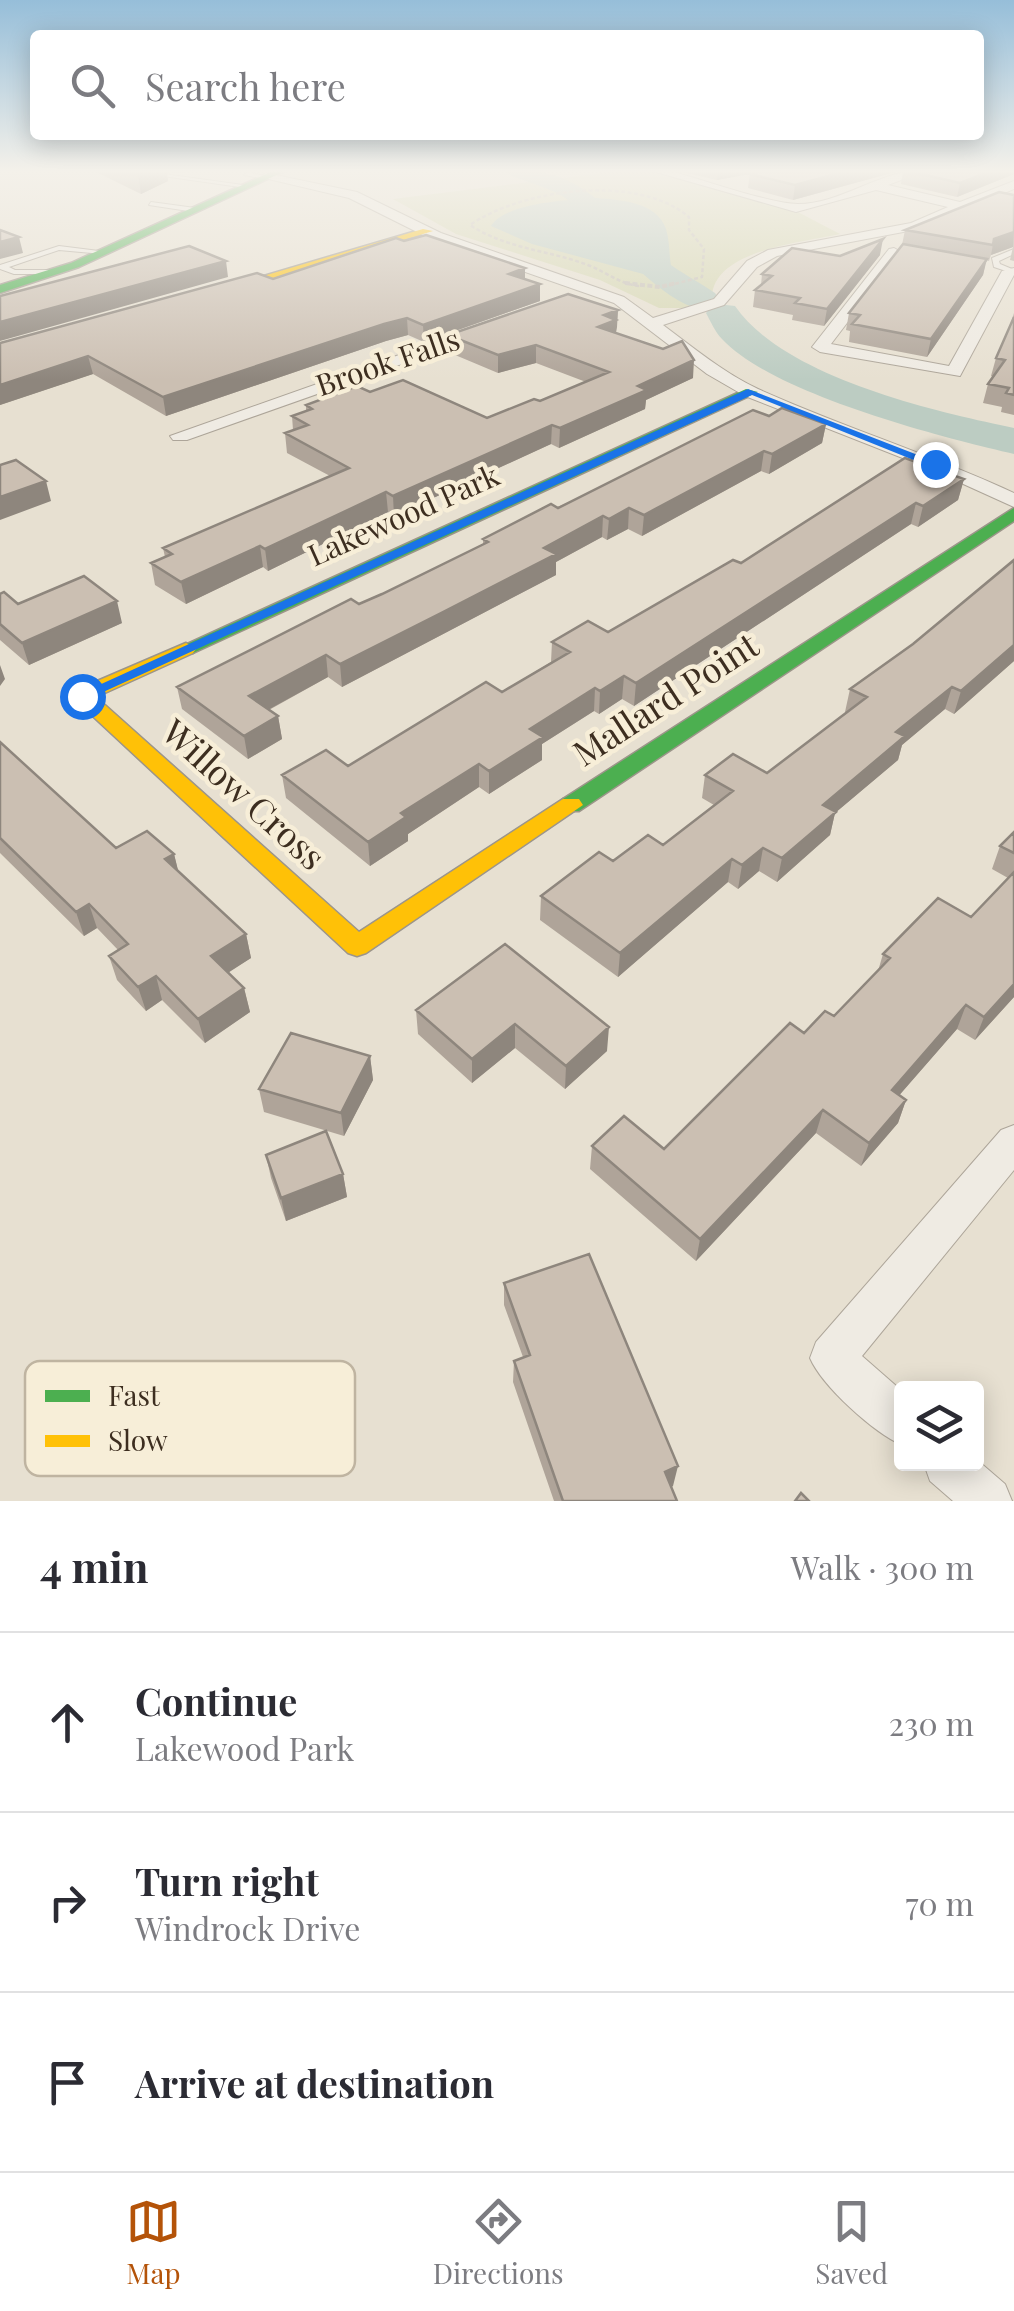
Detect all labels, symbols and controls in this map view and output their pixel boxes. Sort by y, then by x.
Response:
search box [30,30,984,140]
icon: search [65,58,120,113]
text: Search here [145,60,346,111]
street label: Brook Falls [310,318,465,404]
route end [913,442,959,488]
street label: Lakewood Park [301,454,506,574]
street label: Mallard Point [563,620,767,775]
route start [60,674,106,720]
street label: Willow Cross [152,707,336,879]
legend [25,1361,355,1476]
text: Fast [108,1376,161,1413]
map controls [894,1381,984,1471]
button: layers [894,1381,984,1471]
text: Slow [108,1421,168,1458]
text: 4 min [40,1538,149,1594]
text: Walk · 300 m [791,1545,974,1588]
text: Continue [135,1675,297,1726]
icon: ahead [40,1695,95,1750]
text: 230 m [889,1701,974,1744]
text: Lakewood Park [135,1726,354,1769]
text: Turn right [135,1855,319,1906]
icon: right [40,1875,95,1930]
text: 70 m [905,1881,974,1924]
text: Windrock Drive [135,1906,360,1949]
icon: arrive [40,2055,95,2110]
text: Arrive at destination [135,2057,494,2108]
tab: Map [126,2194,181,2291]
tab: Directions [433,2194,564,2291]
tab: Saved [815,2194,888,2291]

